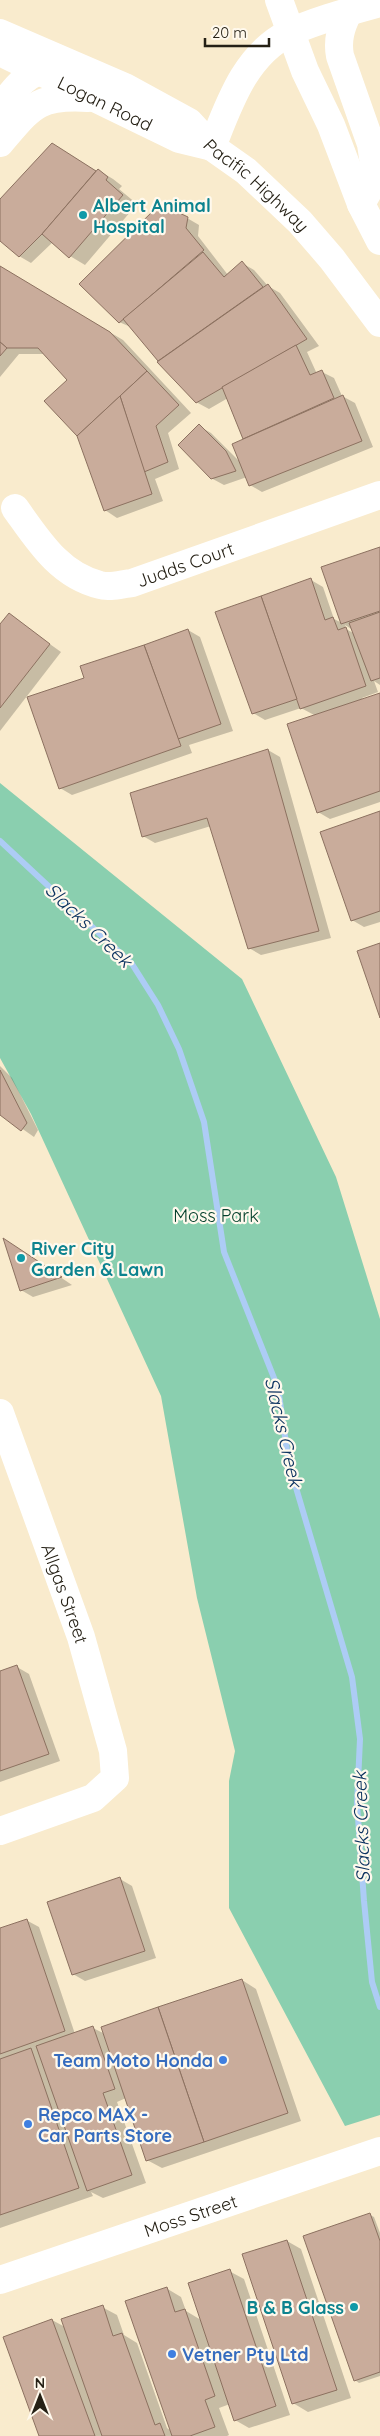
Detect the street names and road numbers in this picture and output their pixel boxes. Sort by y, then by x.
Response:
street label: Logan Road [54,70,156,136]
street label: Pacific Highway [199,134,315,236]
street label: Judds Court [133,536,237,592]
street label: Allgas Street [37,1541,94,1646]
street label: Moss Street [141,2189,240,2242]

